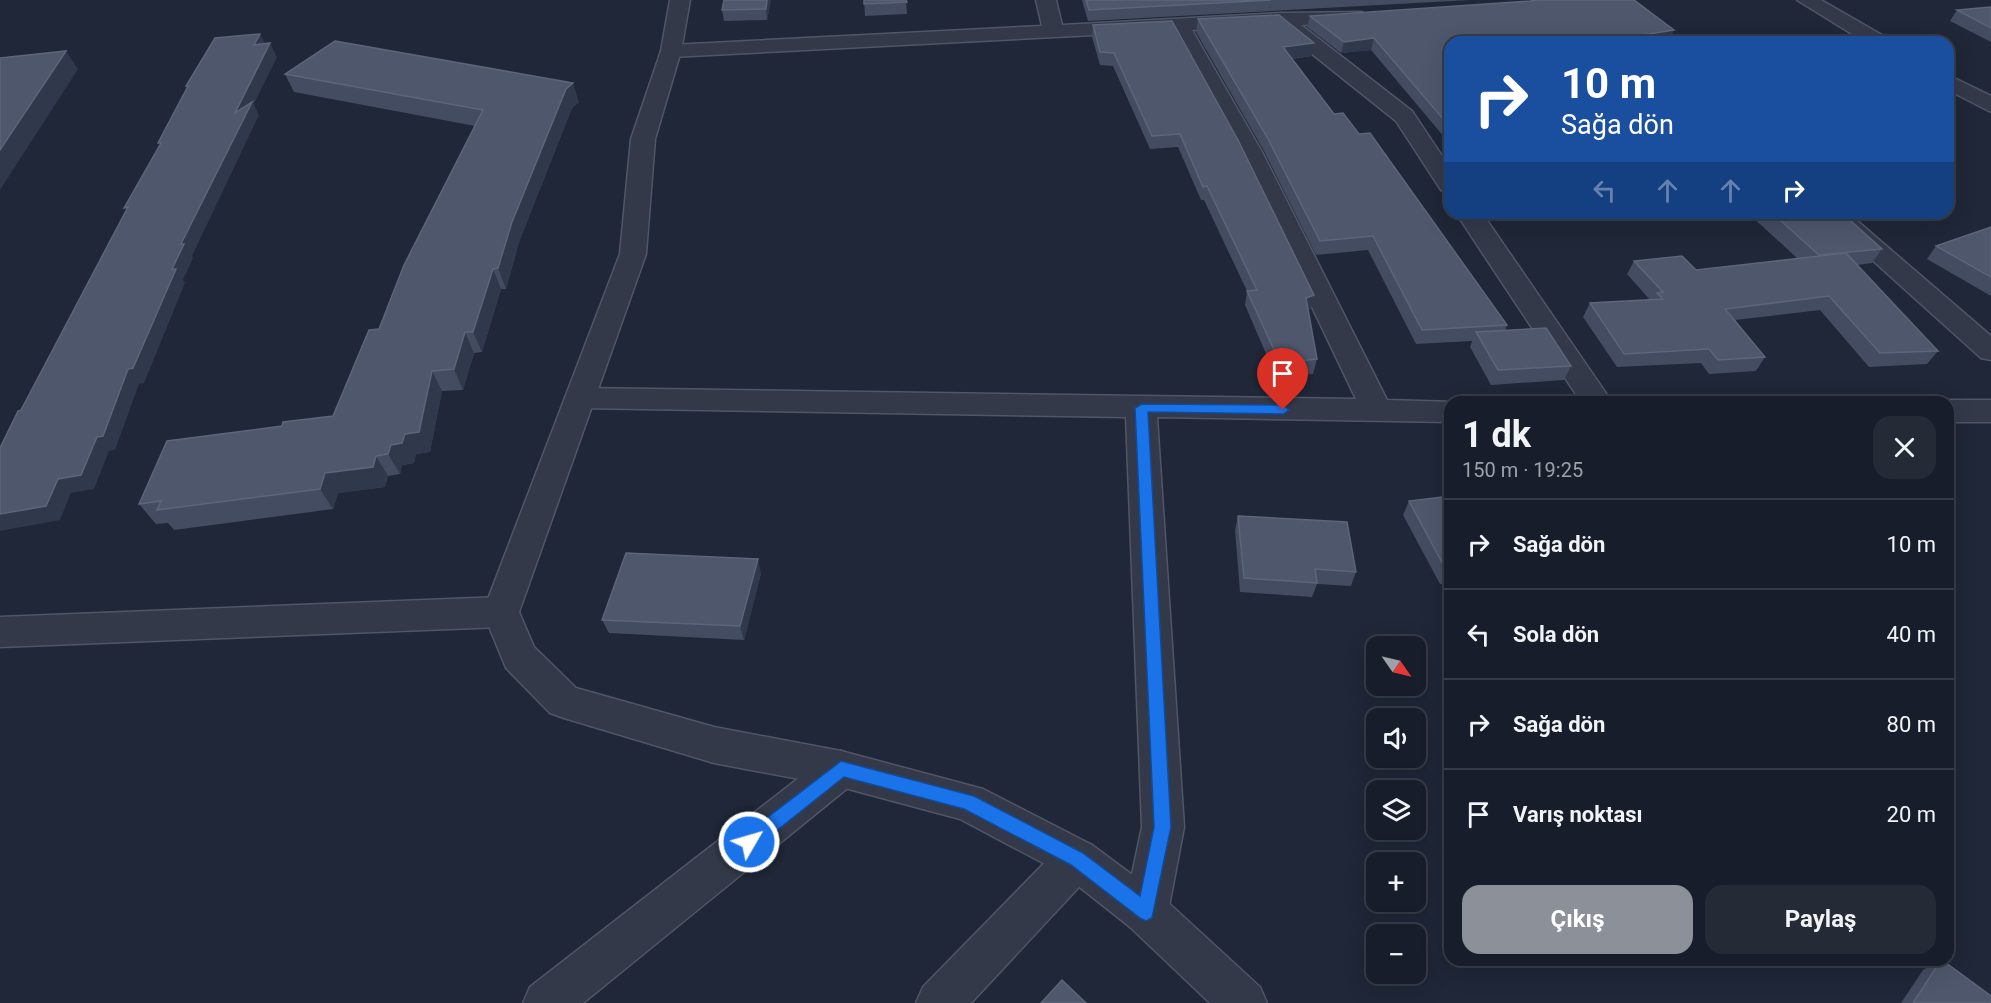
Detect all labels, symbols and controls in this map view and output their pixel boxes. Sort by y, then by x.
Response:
text: 10 m [1561,59,1656,108]
icon: right [1462,60,1540,138]
text: Sağa dön [1561,109,1674,141]
icon: left [1588,174,1621,207]
icon: ahead [1651,174,1684,207]
icon: ahead [1714,174,1747,207]
icon: right [1777,174,1810,207]
pin [1257,348,1308,410]
icon: arrive [1266,357,1299,390]
text: 1 dk [1462,414,1531,456]
button: close [1873,416,1936,479]
text: 150 m · 19:25 [1462,458,1583,482]
icon: right [1462,528,1495,561]
text: Sağa dön [1513,532,1605,557]
text: 10 m [1887,532,1936,557]
icon: left [1462,618,1495,651]
text: Sola dön [1513,622,1599,647]
text: 40 m [1887,622,1936,647]
north arrow [1366,636,1426,696]
map controls [1366,636,1426,984]
button: sound [1366,708,1426,768]
icon: right [1462,708,1495,741]
text: Sağa dön [1513,712,1605,737]
text: 80 m [1887,712,1936,737]
button: layers [1366,780,1426,840]
icon: arrive [1462,798,1495,831]
text: Varış noktası [1513,802,1643,827]
text: 20 m [1887,802,1936,827]
position arrow [717,810,781,874]
button: + [1366,852,1426,912]
button: Çıkış [1462,885,1693,954]
button: Paylaş [1705,885,1936,954]
button: − [1366,924,1426,984]

